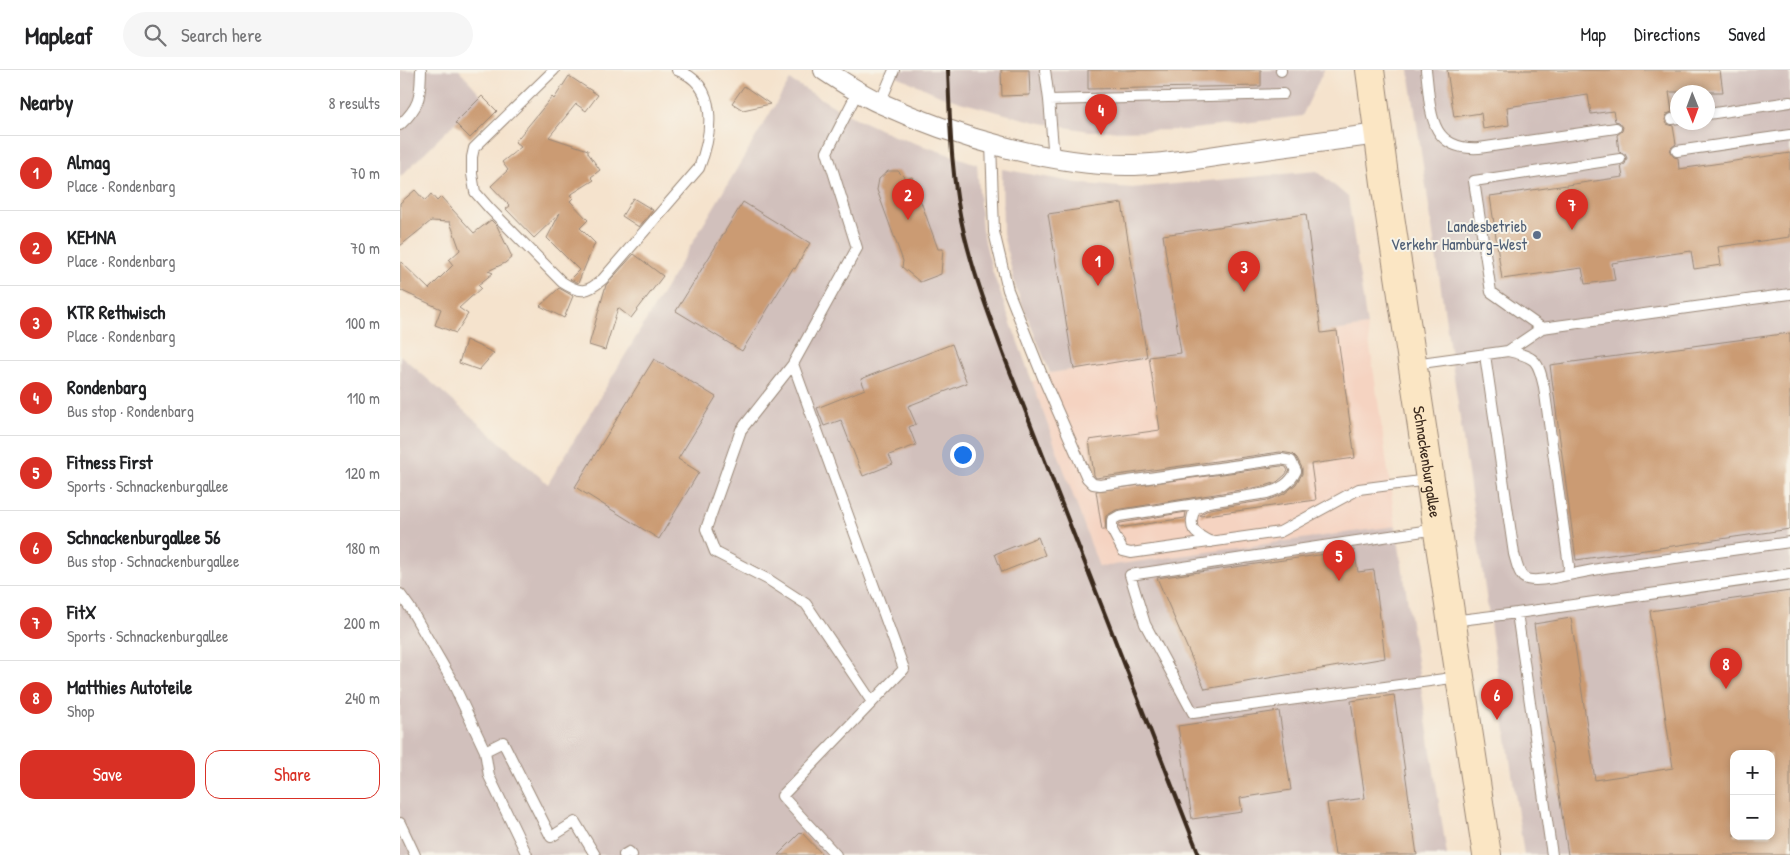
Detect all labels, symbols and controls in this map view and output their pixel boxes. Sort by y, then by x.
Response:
search box [123,12,473,57]
text: Mapleaf [25,19,93,51]
icon: search [141,21,169,49]
text: Search here [181,22,262,48]
text: Map [1581,22,1606,47]
text: Directions [1634,22,1700,47]
text: Saved [1728,22,1765,47]
north arrow [1670,85,1715,130]
text: Nearby [20,88,73,117]
text: 8 results [328,92,380,114]
pin: 4 [1085,94,1117,135]
text: Almag [67,149,110,175]
text: 1 [33,162,39,184]
text: 70 m [350,162,380,184]
text: Place · Rondenbarg [67,175,175,197]
pin: 2 [892,179,924,220]
pin: 7 [1556,189,1588,230]
place label: Landesbetrieb Verkehr Hamburg-West [1391,215,1527,255]
text: KEMNA [67,224,116,250]
marker: Landesbetrieb Verkehr Hamburg-West [1531,229,1543,241]
text: 2 [32,237,40,259]
text: 70 m [350,237,380,259]
pin: 1 [1082,245,1114,286]
text: Place · Rondenbarg [67,250,175,272]
pin: 3 [1228,251,1260,292]
text: KTR Rethwisch [67,299,165,325]
text: 3 [32,312,40,334]
text: 100 m [345,312,380,334]
text: Place · Rondenbarg [67,325,175,347]
text: Rondenbarg [67,374,146,400]
text: 4 [33,387,39,409]
text: 110 m [347,387,380,409]
text: Bus stop · Rondenbarg [67,400,194,422]
street label: Schnackenburgallee [1408,405,1447,520]
your location [950,442,976,468]
text: Fitness First [67,449,153,475]
text: 5 [33,462,39,484]
text: 120 m [345,462,380,484]
text: Sports · Schnackenburgallee [67,475,228,497]
text: Schnackenburgallee 56 [67,524,220,550]
text: 6 [33,537,39,559]
text: 180 m [346,537,380,559]
pin: 5 [1323,540,1355,581]
text: Bus stop · Schnackenburgallee [67,550,239,572]
text: FitX [67,599,96,625]
text: 7 [32,612,40,634]
text: 200 m [344,612,380,634]
text: Sports · Schnackenburgallee [67,625,228,647]
pin: 8 [1710,648,1742,689]
text: Matthies Autoteile [67,674,192,700]
pin: 6 [1481,679,1513,720]
text: 8 [33,687,39,709]
text: 240 m [345,687,380,709]
text: Shop [67,700,94,722]
button: Save [20,750,195,799]
button: Share [205,750,380,799]
map controls [1730,750,1775,840]
button: + [1730,750,1775,795]
button: − [1730,795,1775,840]

